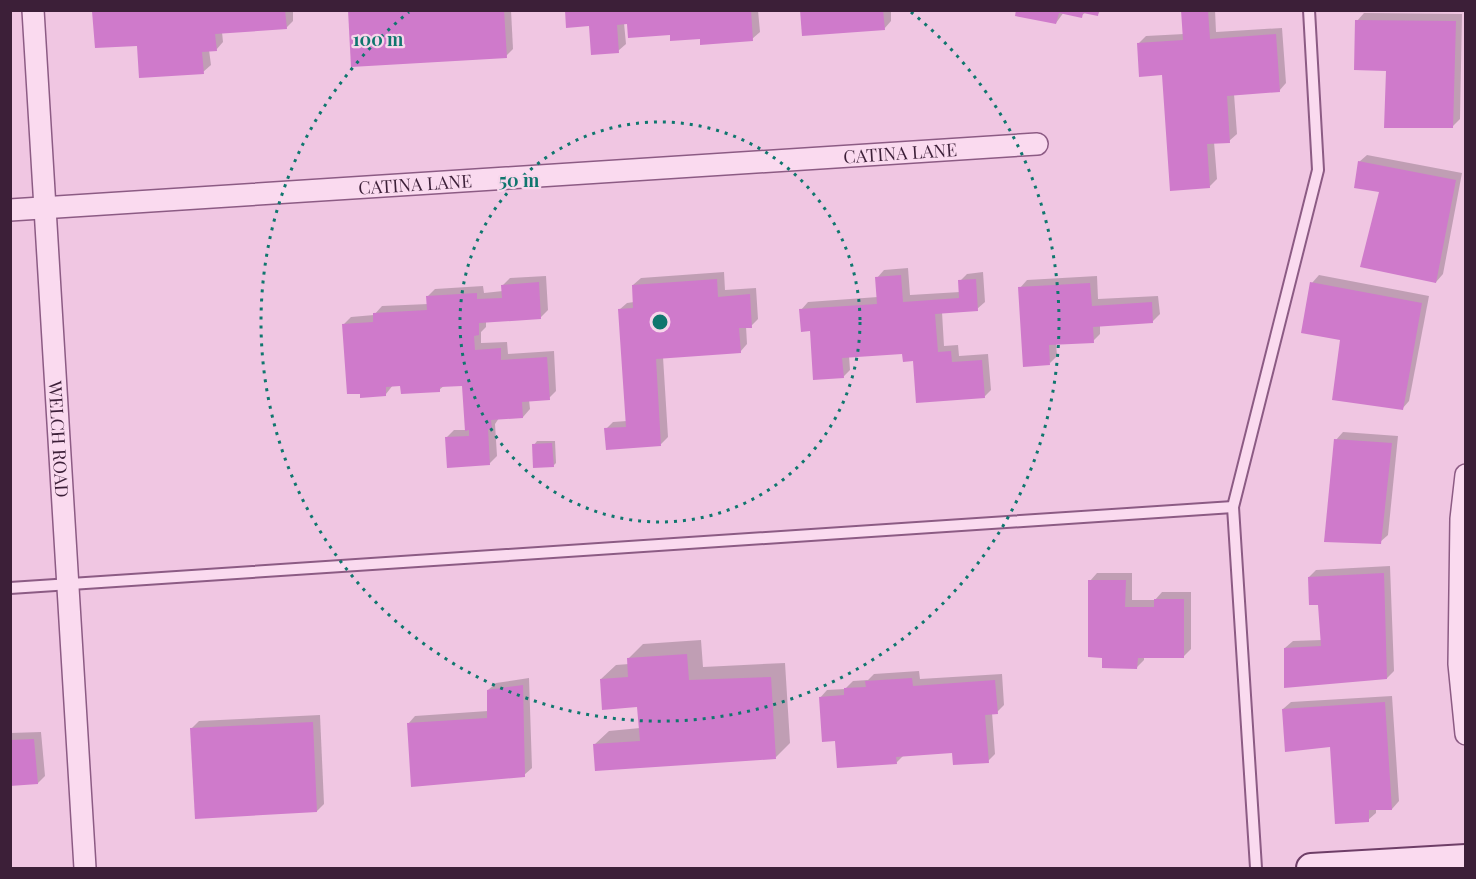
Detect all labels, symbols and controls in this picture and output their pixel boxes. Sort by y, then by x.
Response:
text: 100 m [353,27,404,51]
street label: CATINA LANE [843,137,958,168]
street label: CATINA LANE [358,168,473,200]
text: 50 m [499,168,540,192]
centre of rings [650,312,670,332]
street label: WELCH ROAD [43,379,75,498]

